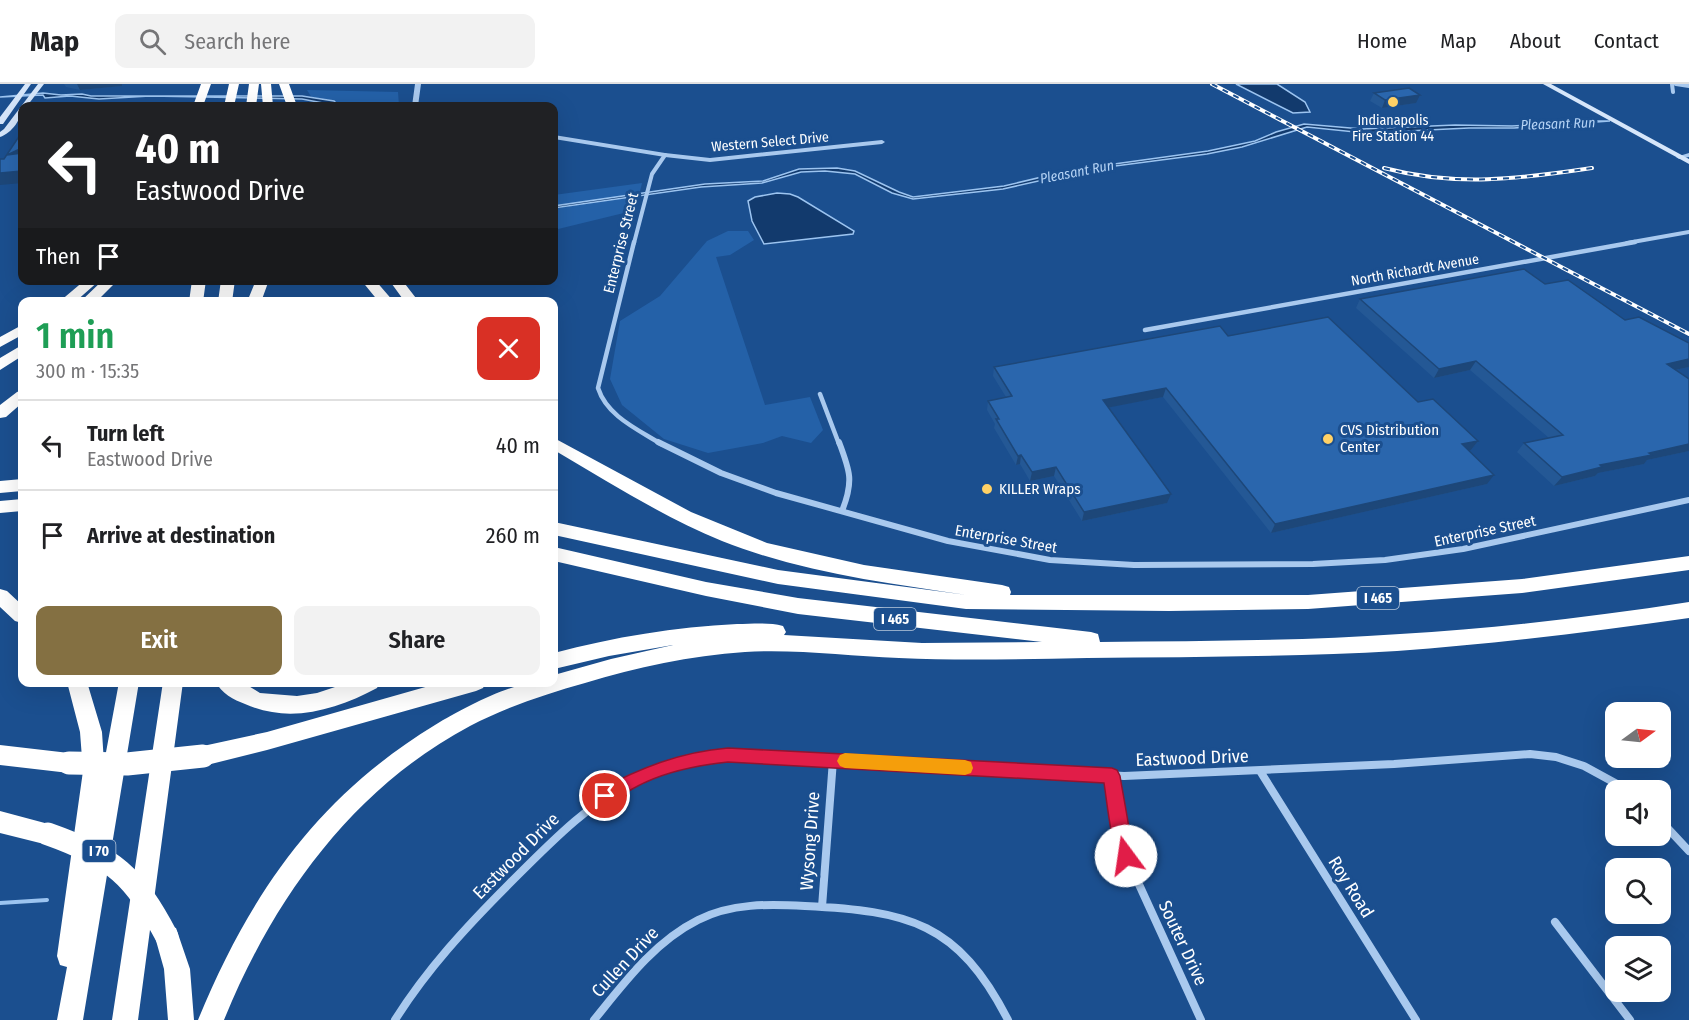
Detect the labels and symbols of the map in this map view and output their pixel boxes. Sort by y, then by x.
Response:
marker: Indianapolis Fire Station 44 [1386,95,1400,109]
place label: Indianapolis Fire Station 44 [1352,112,1434,145]
water label: Pleasant Run [1520,114,1596,134]
street label: Western Select Drive [710,128,830,156]
water label: Pleasant Run [1039,157,1115,187]
street label: Enterprise Street [600,191,642,295]
street label: North Richardt Avenue [1350,250,1480,290]
place label: CVS Distribution Center [1340,421,1439,456]
marker: CVS Distribution Center [1321,432,1335,446]
place label: KILLER Wraps [999,480,1081,498]
marker: KILLER Wraps [980,482,994,496]
street label: Enterprise Street [1433,511,1537,551]
street label: Enterprise Street [954,521,1059,557]
road number: I 465 [1357,587,1399,609]
road number: I 465 [874,608,916,630]
north arrow [1605,702,1671,768]
street label: Eastwood Drive [1135,745,1249,771]
pin [579,770,630,821]
street label: Wysong Drive [796,791,824,891]
street label: Eastwood Drive [468,808,564,904]
position arrow [1094,824,1158,888]
road number: I 70 [82,840,116,862]
street label: Roy Road [1324,852,1378,922]
street label: Souter Drive [1154,897,1212,989]
street label: Cullen Drive [587,922,663,1002]

